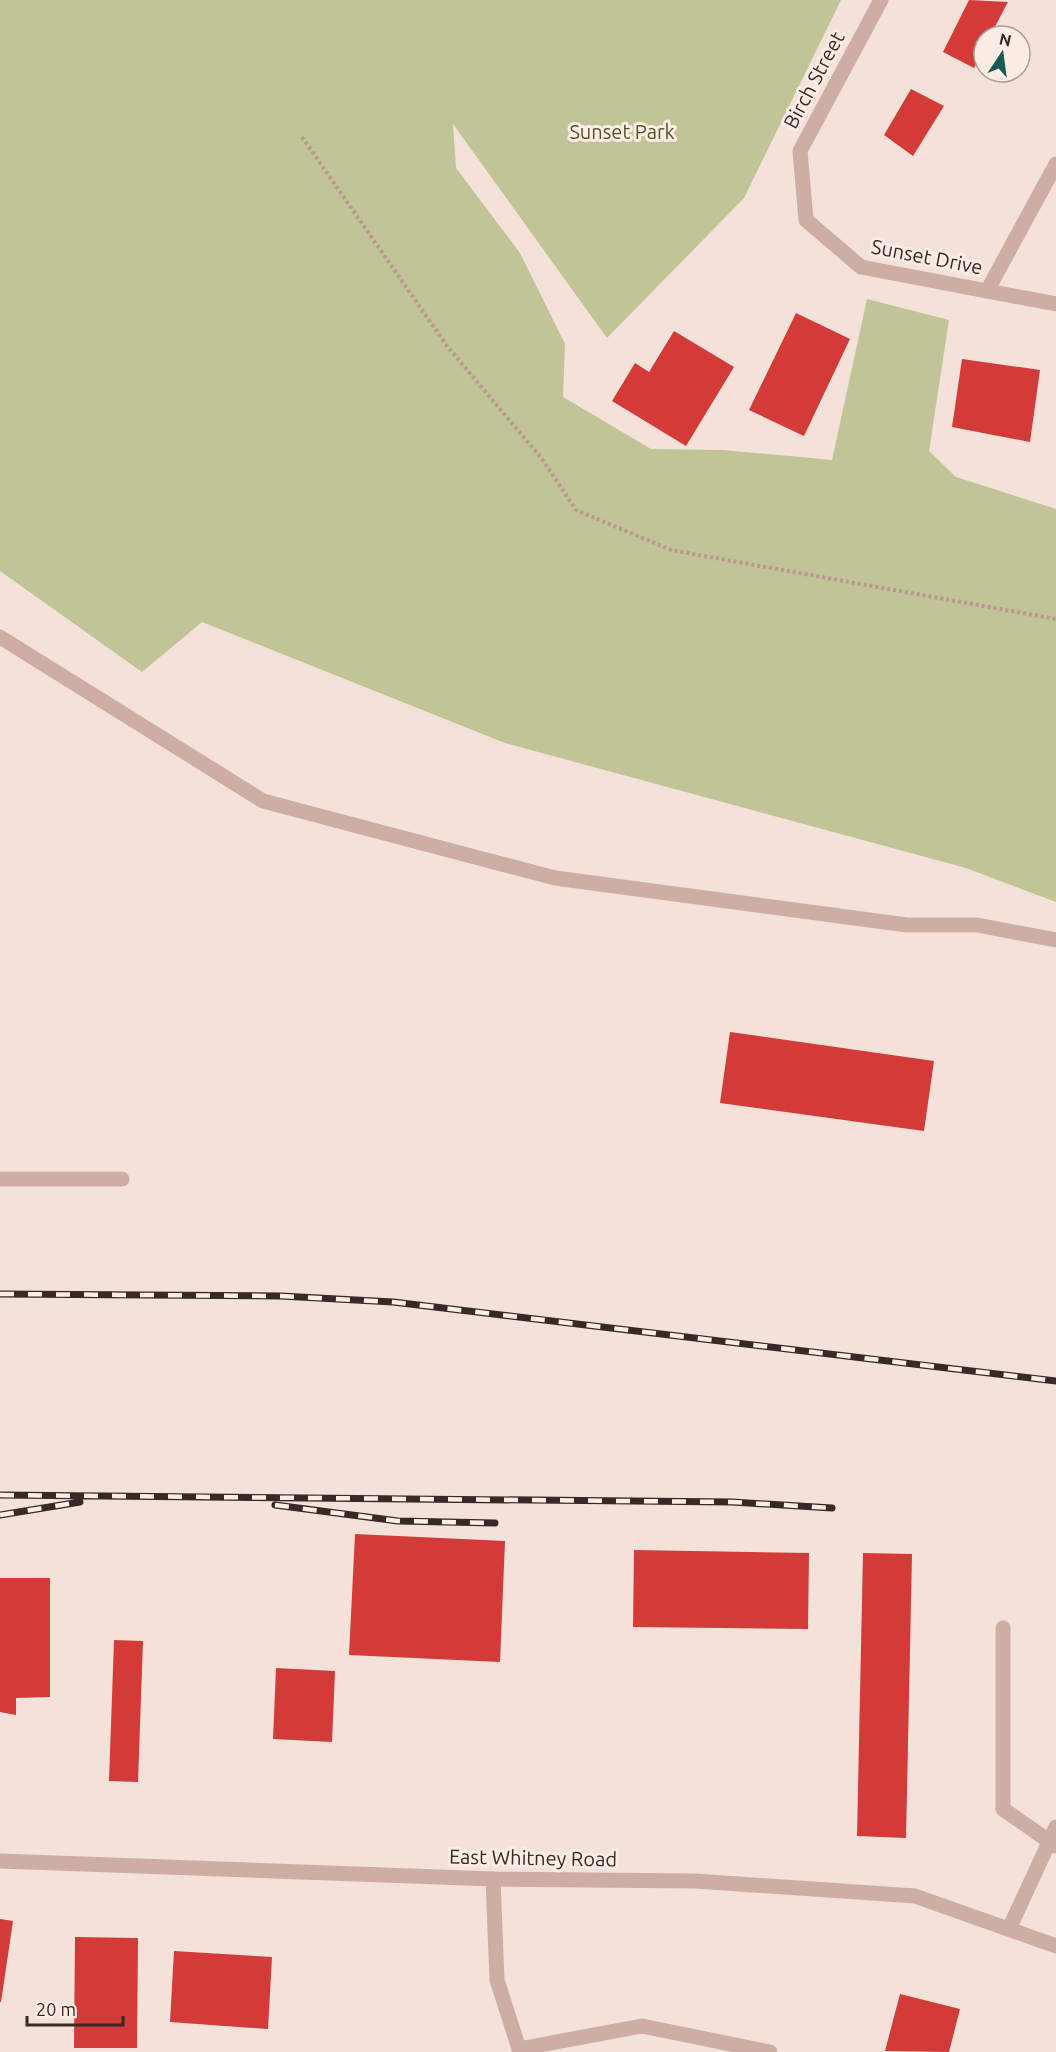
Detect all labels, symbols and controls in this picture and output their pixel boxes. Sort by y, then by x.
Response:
north arrow [972,24,1032,84]
street label: Birch Street [778,27,849,132]
text: N [998,29,1013,49]
park label: Sunset Park [569,120,675,143]
street label: Sunset Drive [870,234,985,279]
street label: East Whitney Road [449,1845,617,1870]
scale bar [27,1989,123,2027]
text: 20 m [36,1999,76,2019]

